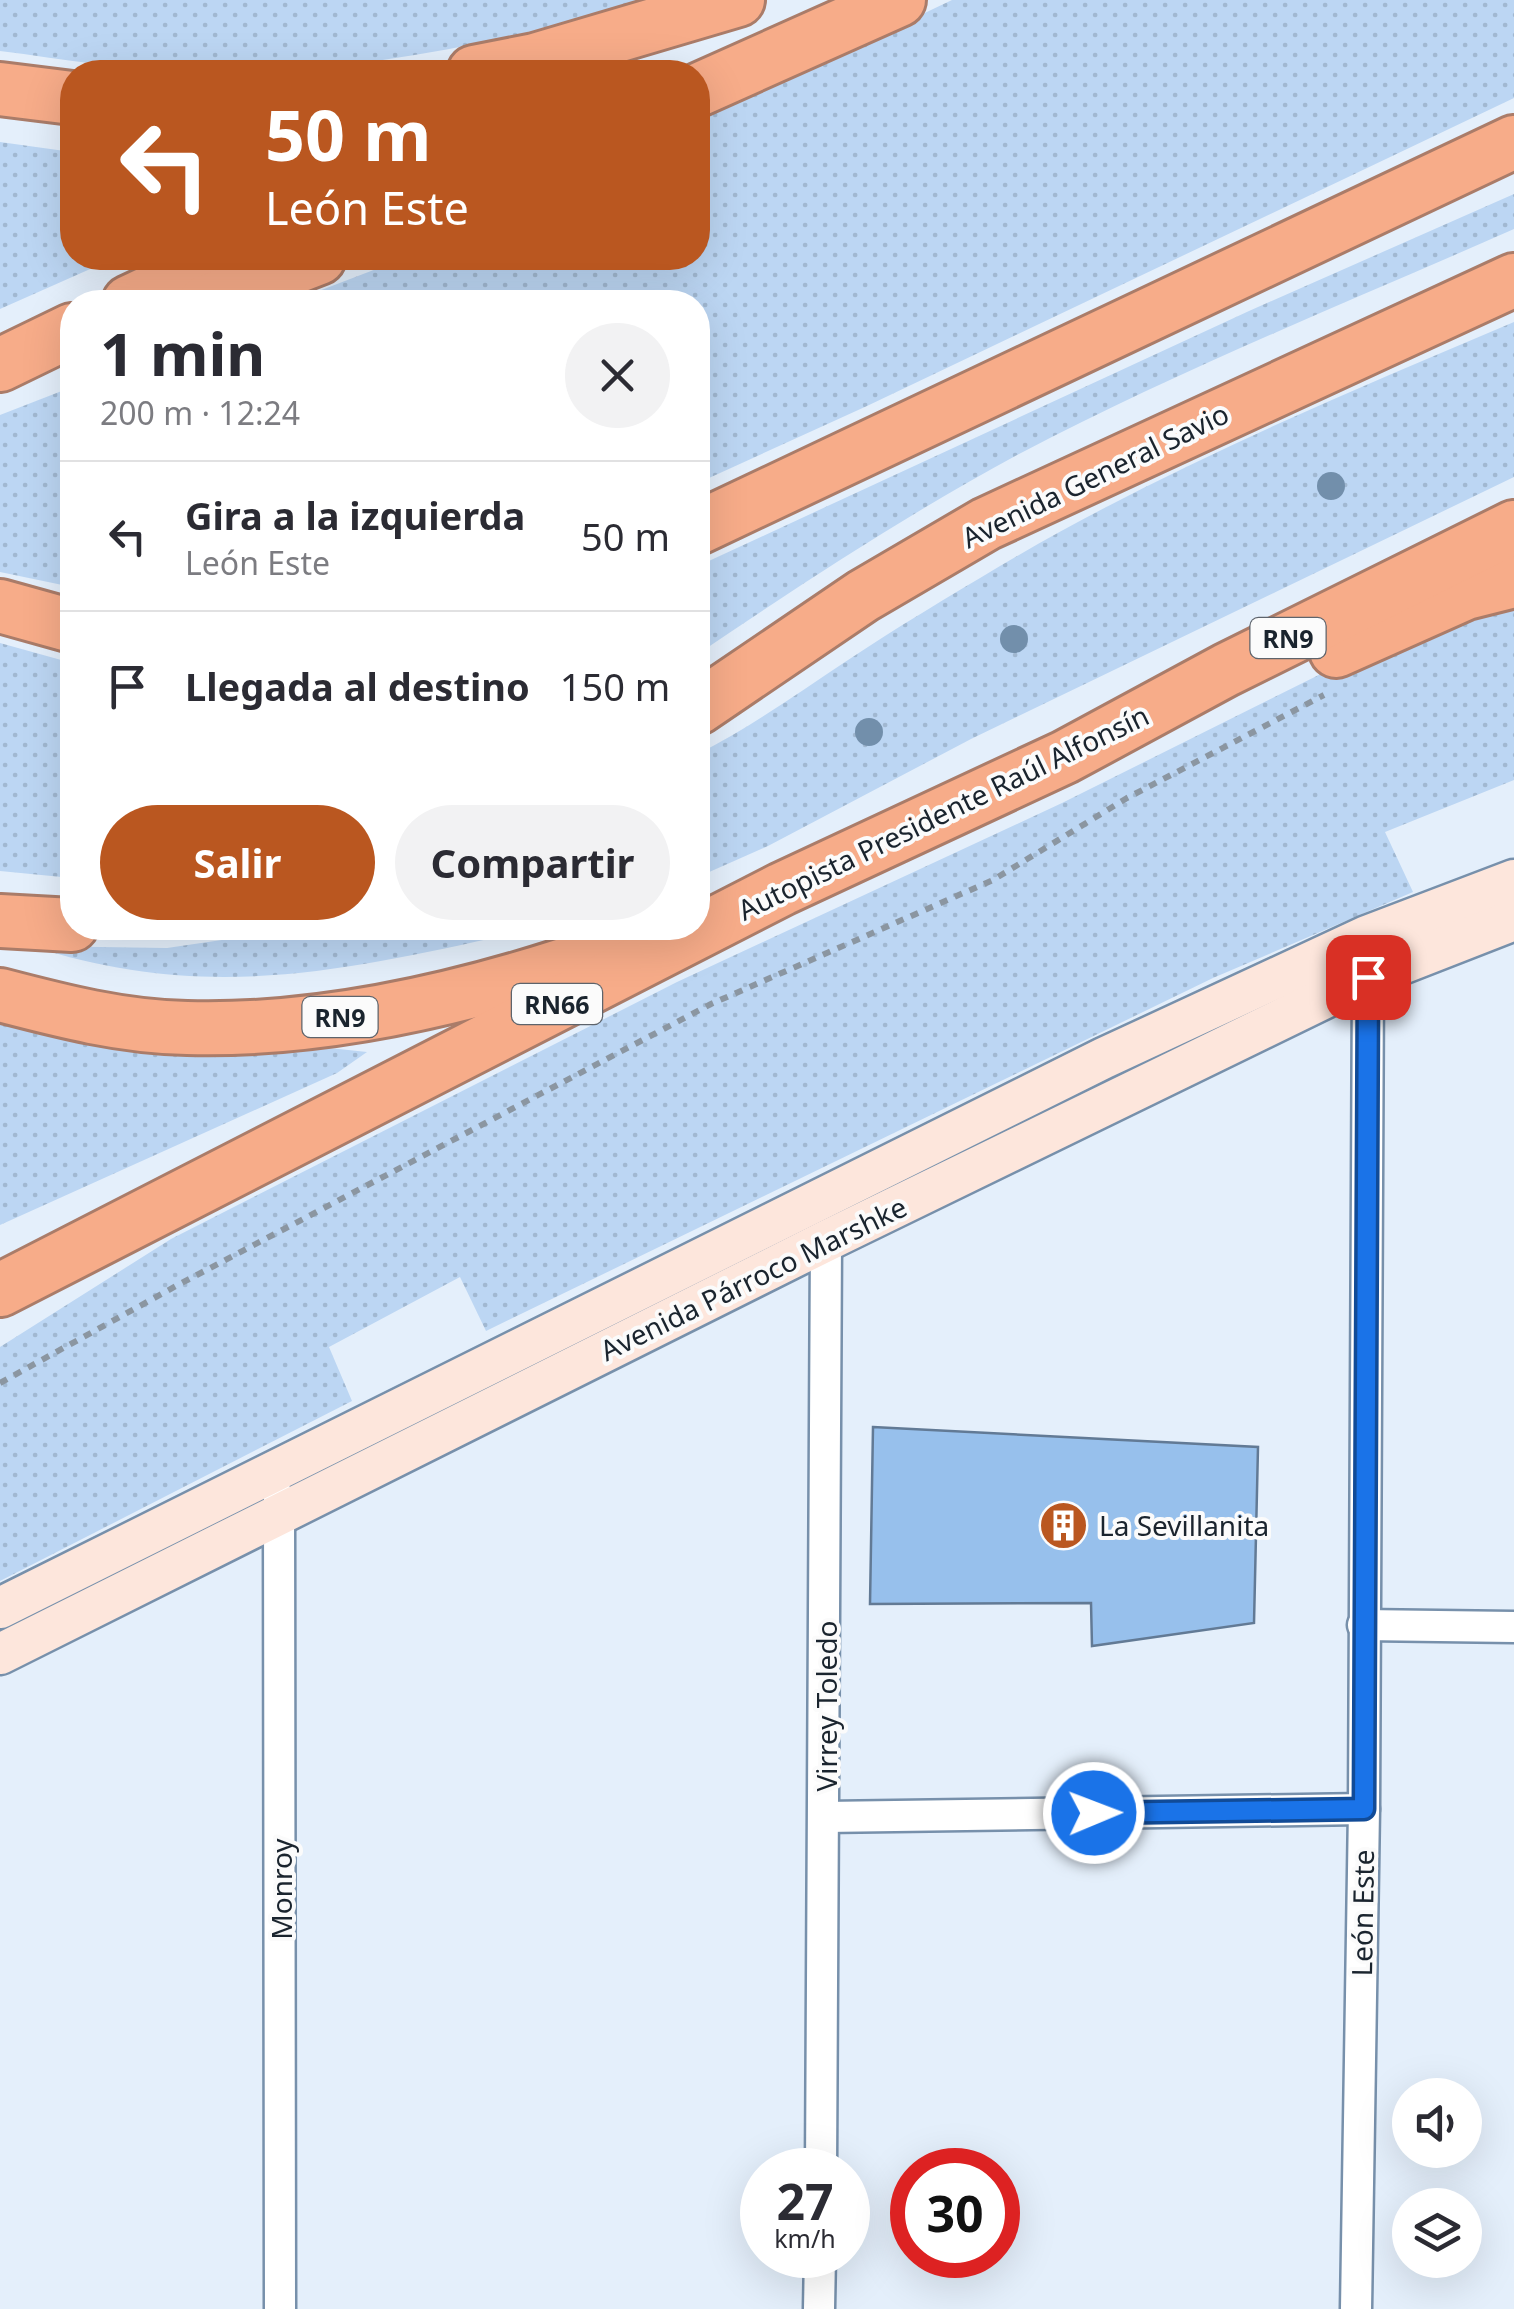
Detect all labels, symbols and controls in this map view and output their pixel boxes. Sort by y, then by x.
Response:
text: 50 m [265,86,432,182]
icon: left [100,100,230,230]
text: León Este [265,177,469,238]
text: 1 min [100,312,265,394]
button: close [565,323,670,428]
text: 200 m · 12:24 [100,391,300,434]
street label: Avenida General Savio [955,394,1235,556]
text: Gira a la izquierda [185,489,525,541]
icon: left [100,509,155,564]
text: 50 m [581,510,670,562]
text: León Este [185,541,330,584]
road number: RN9 [1250,618,1326,658]
icon: arrive [100,659,155,714]
text: Llegada al destino [185,660,530,712]
text: 150 m [560,660,670,712]
street label: Autopista Presidente Raúl Alfonsín [731,696,1155,928]
button: Salir [100,805,375,920]
button: Compartir [395,805,670,920]
pin [1326,935,1411,1020]
icon: arrive [1341,950,1396,1005]
road number: RN66 [512,984,602,1024]
road number: RN9 [302,997,378,1037]
street label: Avenida Párroco Marshke [593,1187,913,1369]
building icon: La Sevillanita [1038,1499,1090,1551]
place label: La Sevillanita [1099,1506,1269,1544]
street label: Virrey Toledo [807,1620,845,1792]
position arrow [1042,1761,1146,1865]
street label: Monroy [262,1838,300,1940]
street label: León Este [1342,1849,1382,1977]
map controls [1392,2078,1482,2278]
button: sound [1392,2078,1482,2168]
speed limit sign: 30 [890,2148,1020,2278]
text: 27 [776,2167,834,2235]
button: layers [1392,2188,1482,2278]
text: km/h [774,2221,836,2255]

